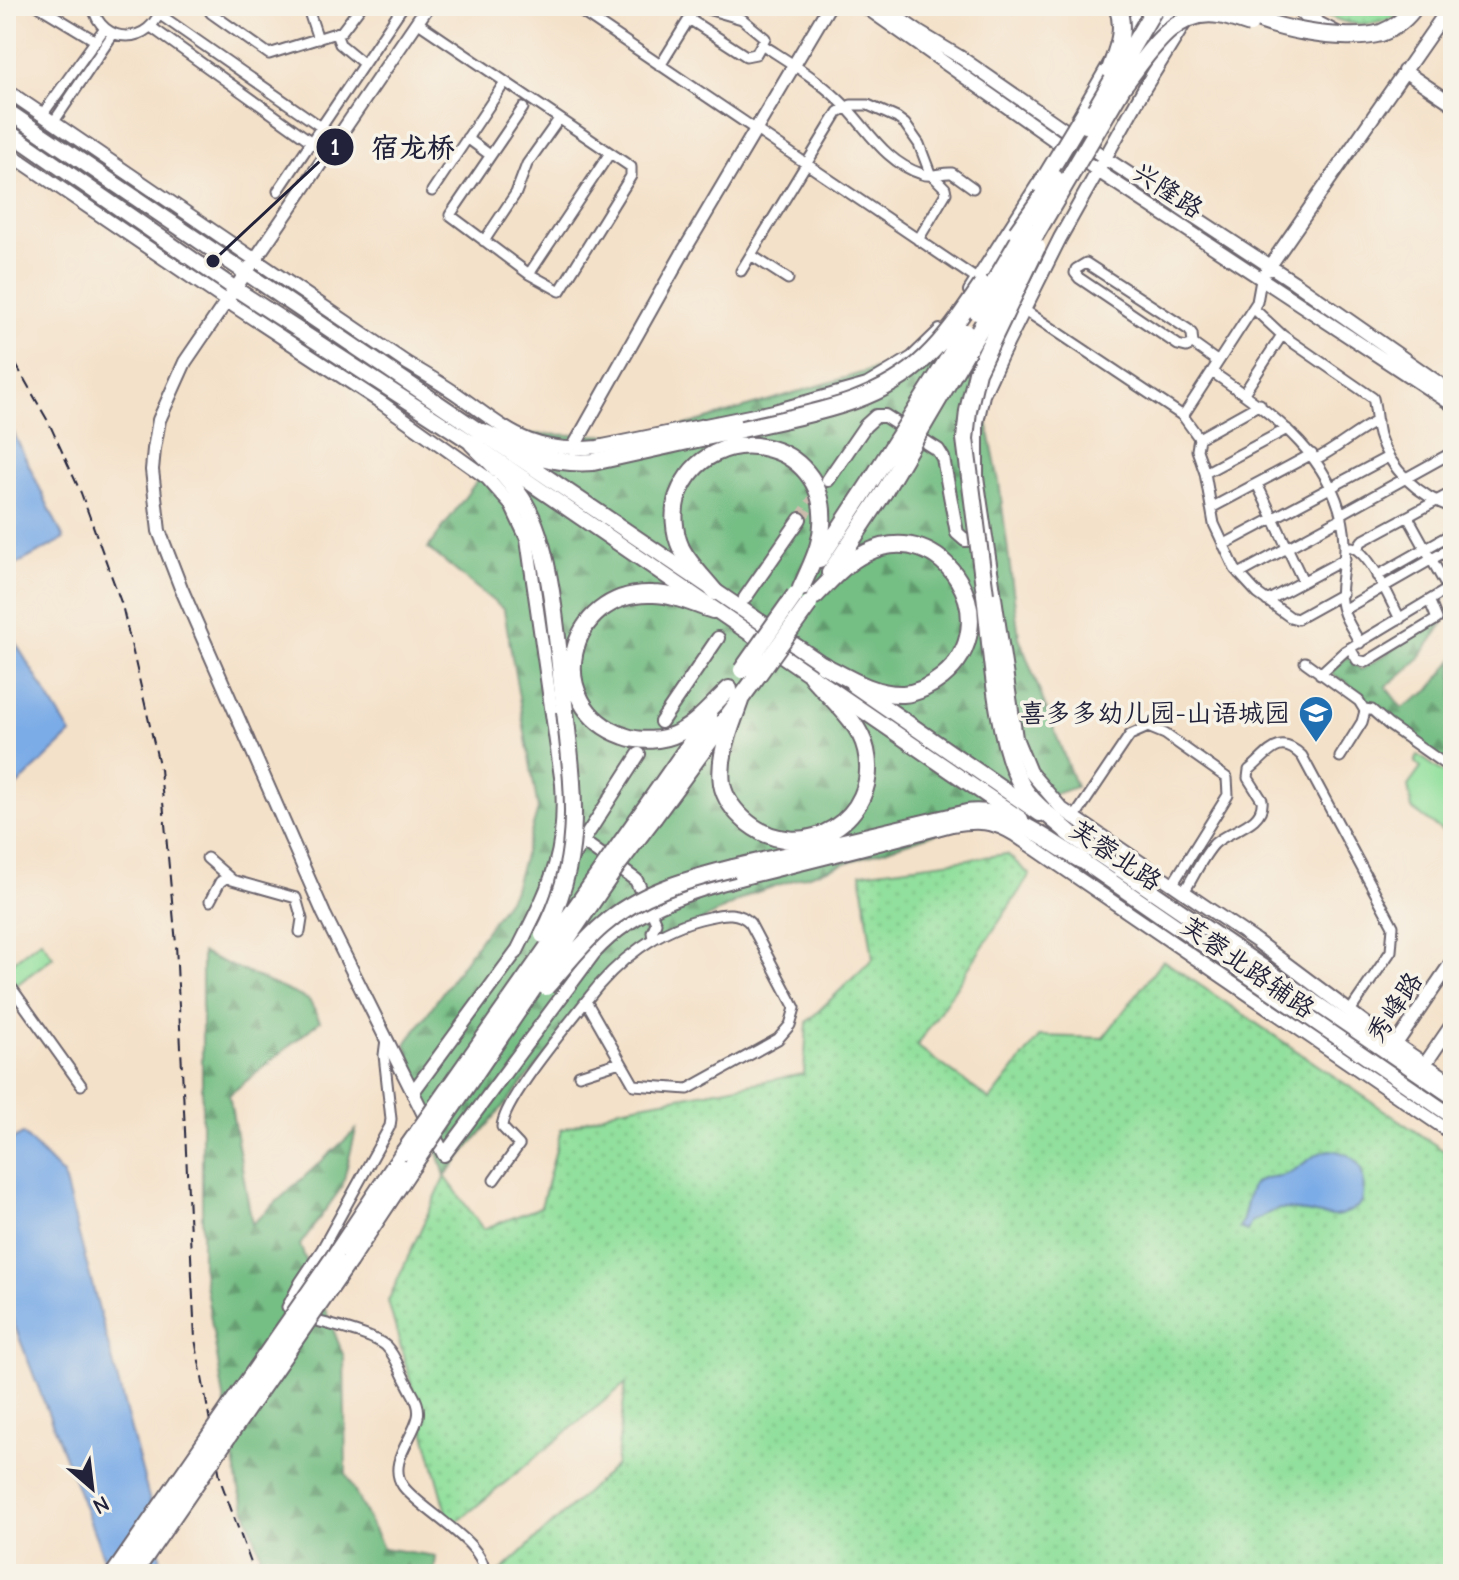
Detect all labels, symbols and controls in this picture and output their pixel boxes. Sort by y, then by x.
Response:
callout: 宿龙桥 [315,121,471,173]
text: 宿龙桥 [371,132,455,164]
text: 1 [330,133,340,161]
street label: 兴隆路 [1127,157,1208,225]
school or university icon: 喜多多幼儿园-山语城园 [1297,694,1335,744]
place label: 喜多多幼儿园-山语城园 [1020,699,1290,729]
street label: 芙蓉北路 [1064,814,1167,897]
street label: 芙蓉北路辅路 [1175,911,1320,1025]
street label: 秀峰路 [1361,967,1429,1048]
north arrow [52,1448,132,1528]
text: N [88,1490,113,1520]

